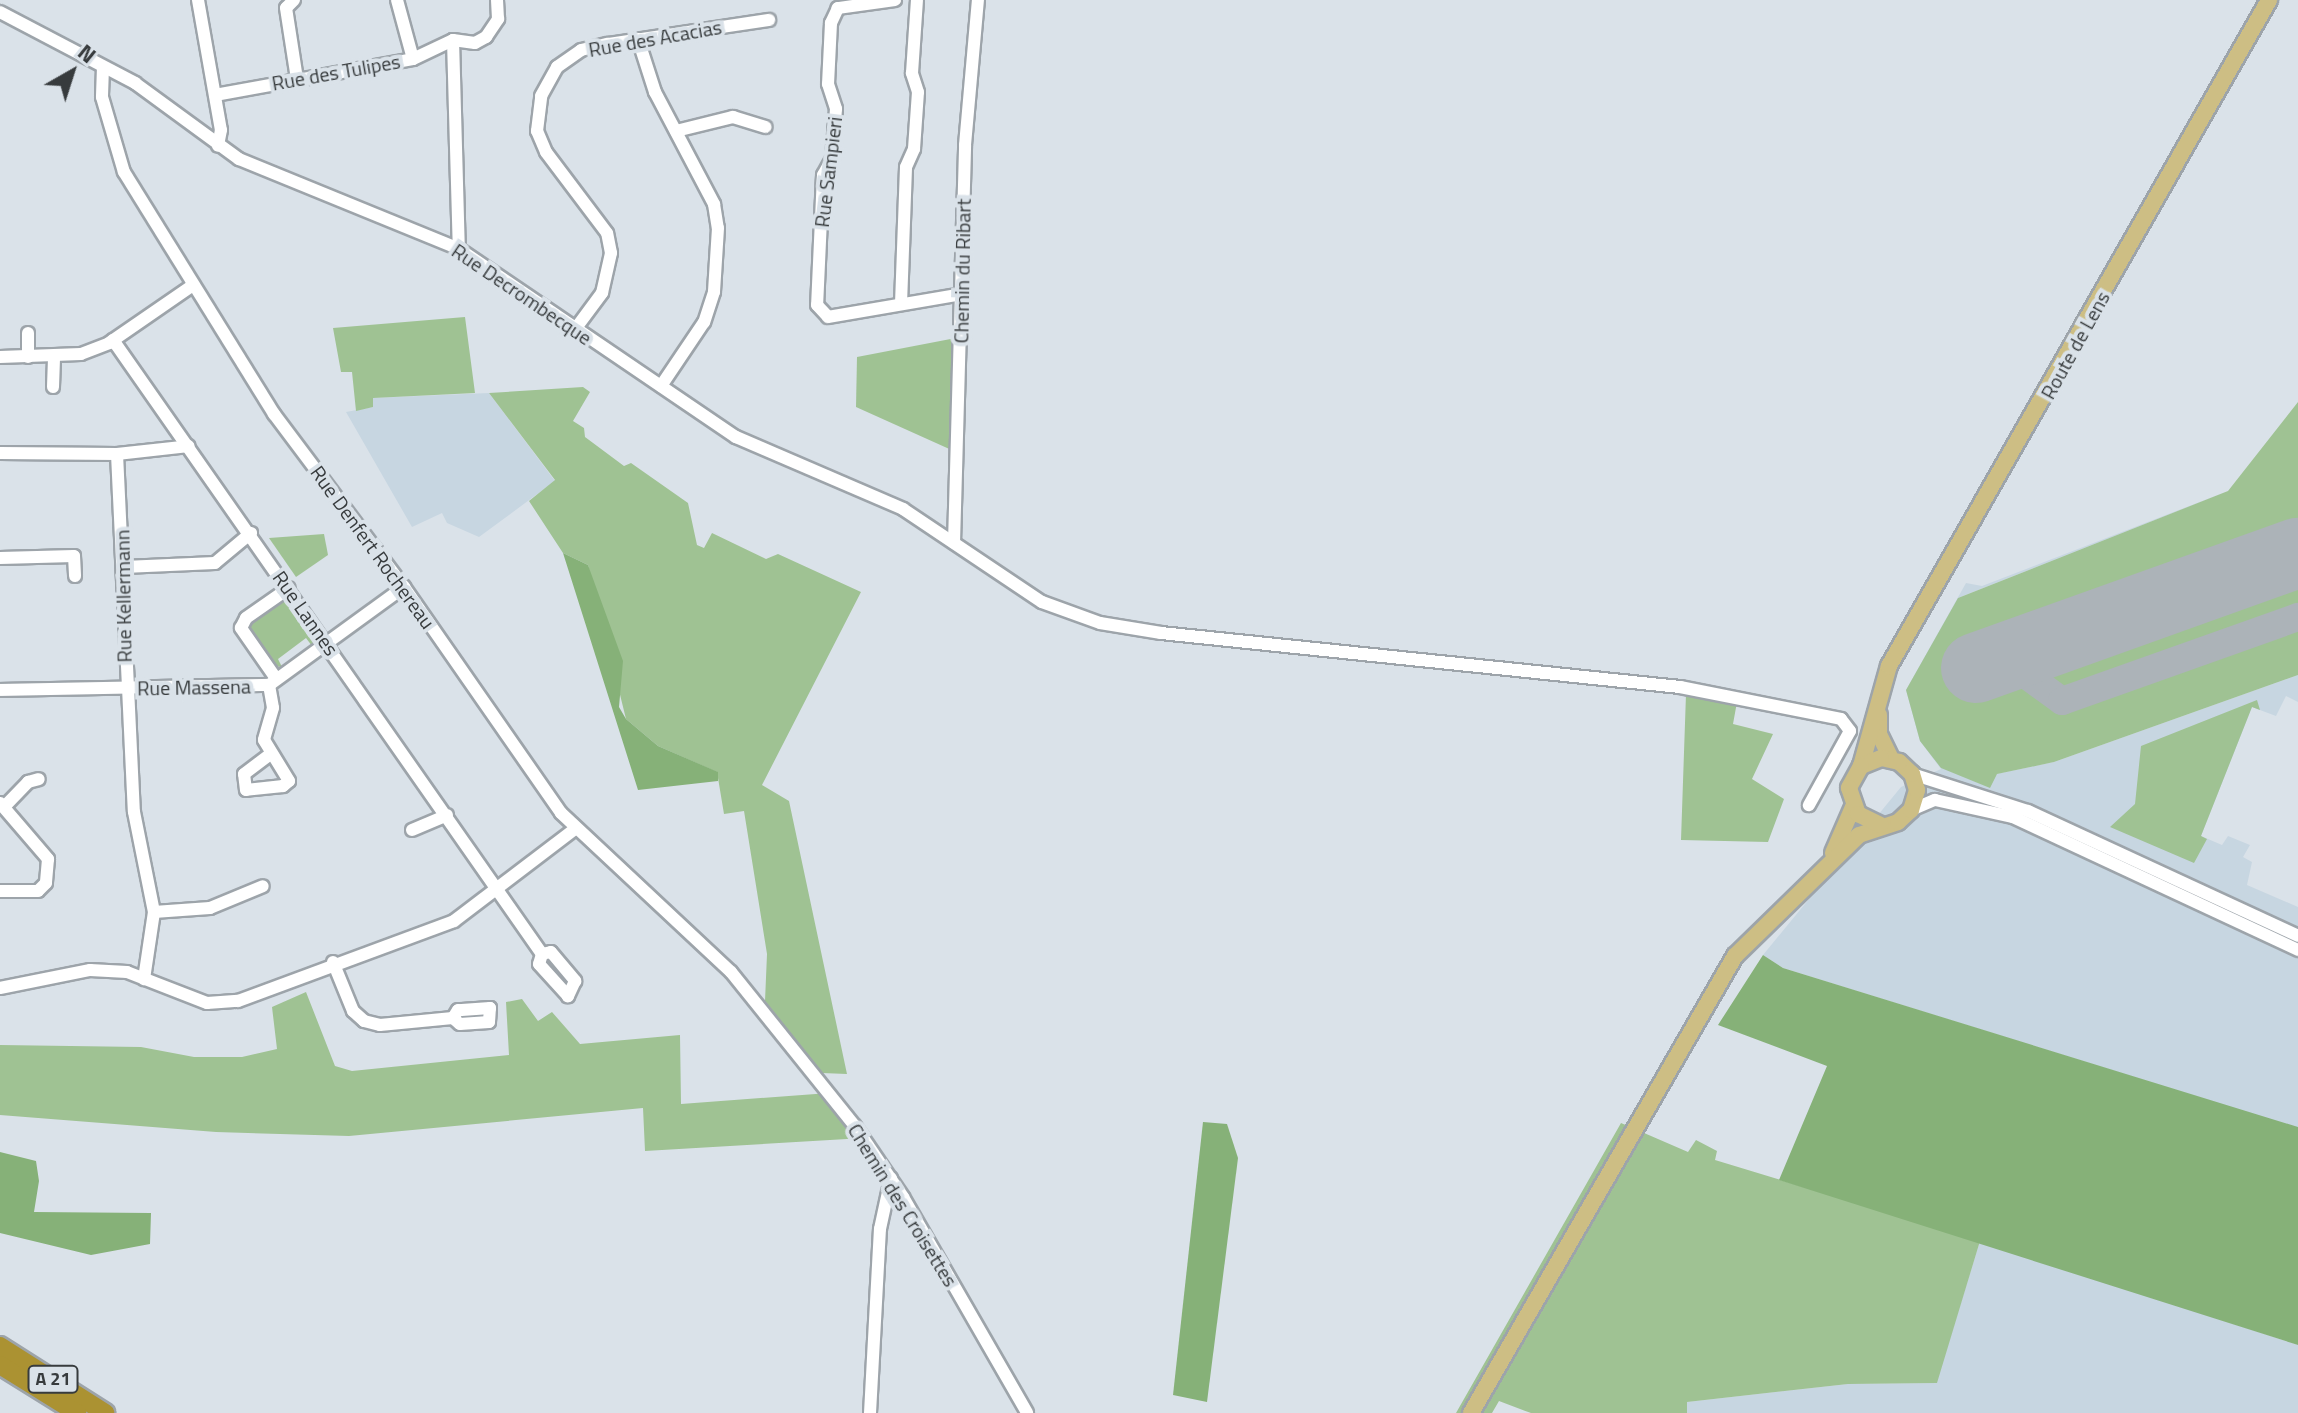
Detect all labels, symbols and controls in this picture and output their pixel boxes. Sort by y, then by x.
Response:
street label: Rue des Acacias [587,14,723,62]
north arrow [32,32,112,112]
text: N [70,35,104,71]
street label: Rue des Tulipes [270,49,402,95]
street label: Rue Sampieri [809,115,847,229]
street label: Chemin du Ribart [949,198,975,344]
street label: Rue Decrombecque [447,238,597,350]
street label: Route de Lens [2036,287,2114,403]
street label: Rue Denfert Rochereau [306,461,440,633]
street label: Rue Kellermann [110,529,136,663]
street label: Rue Lannes [268,566,344,660]
street label: Rue Massena [137,674,251,700]
street label: Chemin des Croisettes [843,1119,963,1291]
road number: A 21 [27,1365,79,1393]

